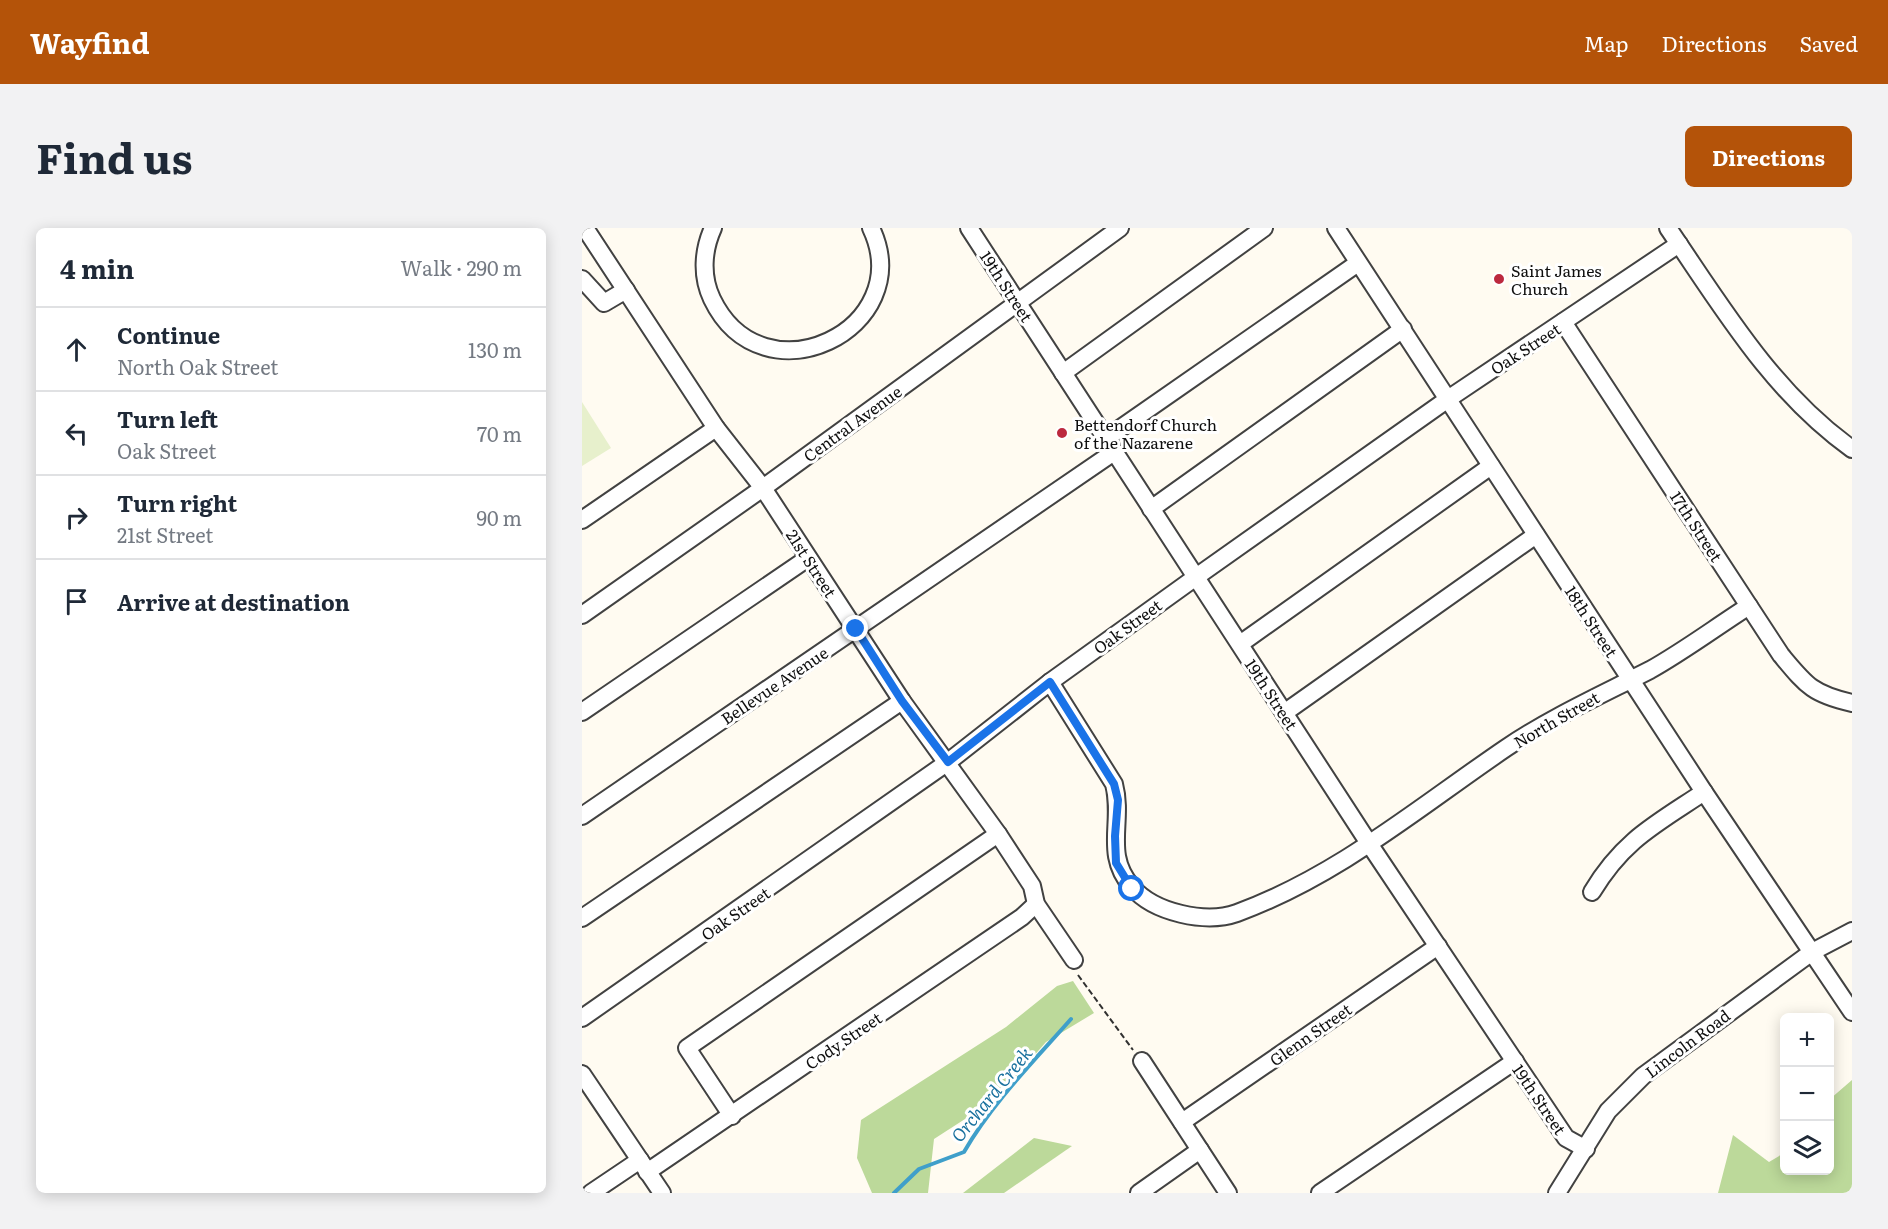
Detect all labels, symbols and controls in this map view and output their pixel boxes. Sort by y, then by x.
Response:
text: Wayfind [30,21,150,63]
text: Map [1584,27,1629,58]
text: Directions [1662,27,1767,58]
text: Saved [1800,27,1858,58]
text: Find us [36,125,193,187]
button: Directions [1685,126,1852,187]
street label: 19th Street [975,246,1039,327]
text: 4 min [60,248,134,287]
text: Walk · 290 m [401,252,522,282]
place label: Saint James Church [1511,258,1602,300]
marker: Saint James Church [1492,272,1506,286]
street label: Oak Street [1485,316,1565,380]
text: Continue [117,318,220,351]
icon: ahead [60,333,93,366]
text: 130 m [468,334,522,364]
text: North Oak Street [117,351,278,381]
street label: Central Avenue [798,379,906,467]
text: Turn left [117,402,218,435]
place label: Bettendorf Church of the Nazarene [1074,412,1218,454]
icon: left [60,417,93,450]
text: 70 m [477,418,522,448]
marker: Bettendorf Church of the Nazarene [1055,426,1069,440]
text: Oak Street [117,435,216,465]
text: Turn right [117,486,237,519]
street label: 17th Street [1665,486,1729,567]
icon: right [60,501,93,534]
text: 90 m [477,502,522,532]
text: 21st Street [117,519,213,549]
street label: 21st Street [781,524,843,602]
street label: 18th Street [1560,580,1625,662]
icon: arrive [60,585,93,618]
text: Arrive at destination [117,585,350,618]
street label: Oak Street [1088,593,1167,659]
route end [842,615,868,641]
street label: Bellevue Avenue [716,640,832,730]
street label: 19th Street [1240,654,1304,735]
street label: North Street [1509,684,1604,753]
route start [1118,875,1144,901]
street label: Oak Street [696,880,775,946]
street label: Glenn Street [1264,997,1356,1071]
street label: Lincoln Road [1639,1003,1735,1083]
street label: Cody Street [800,1005,887,1075]
map controls [1780,1013,1834,1175]
button: + [1780,1013,1834,1067]
water label: Orchard Creek [944,1040,1038,1148]
street label: 19th Street [1507,1059,1573,1140]
button: − [1780,1067,1834,1121]
button: layers [1780,1121,1834,1175]

